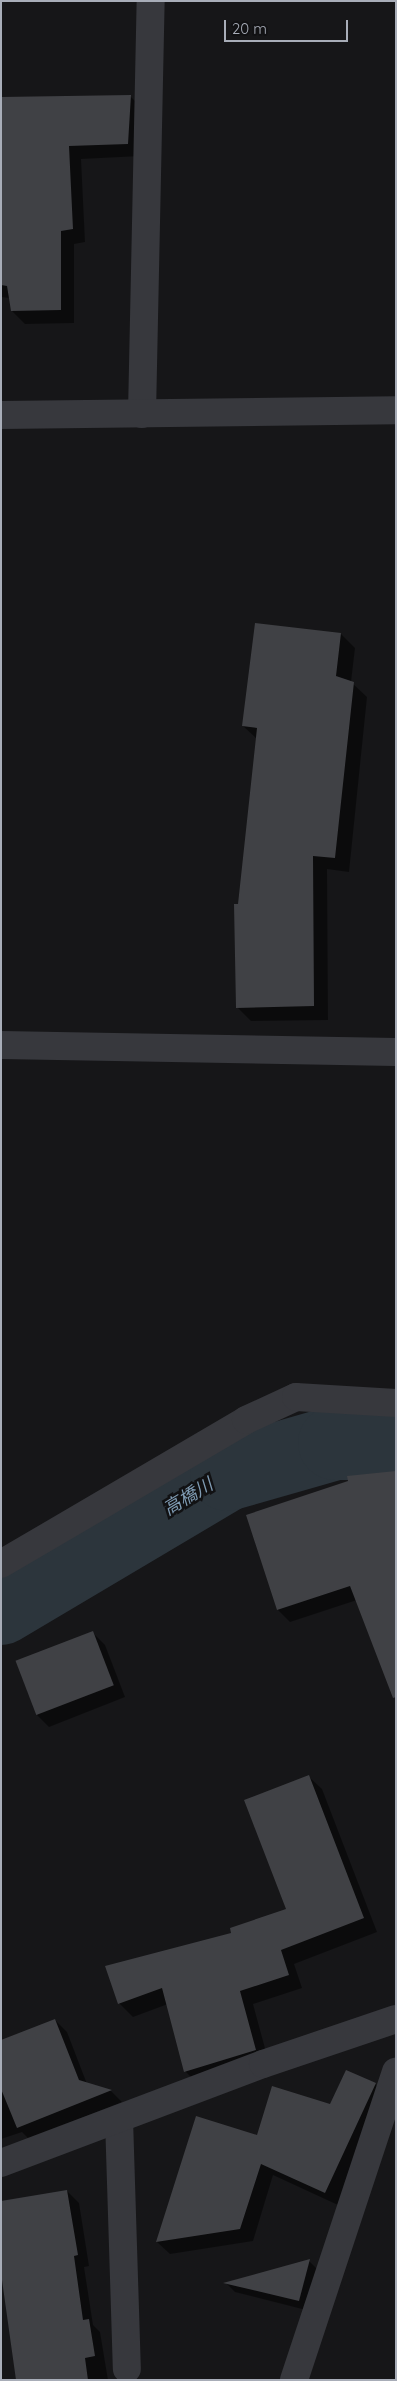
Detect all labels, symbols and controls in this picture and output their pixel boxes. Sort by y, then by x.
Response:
scale bar [227,10,351,42]
text: 20 m [232,19,267,38]
water label: 高橋川 [159,1474,217,1520]

